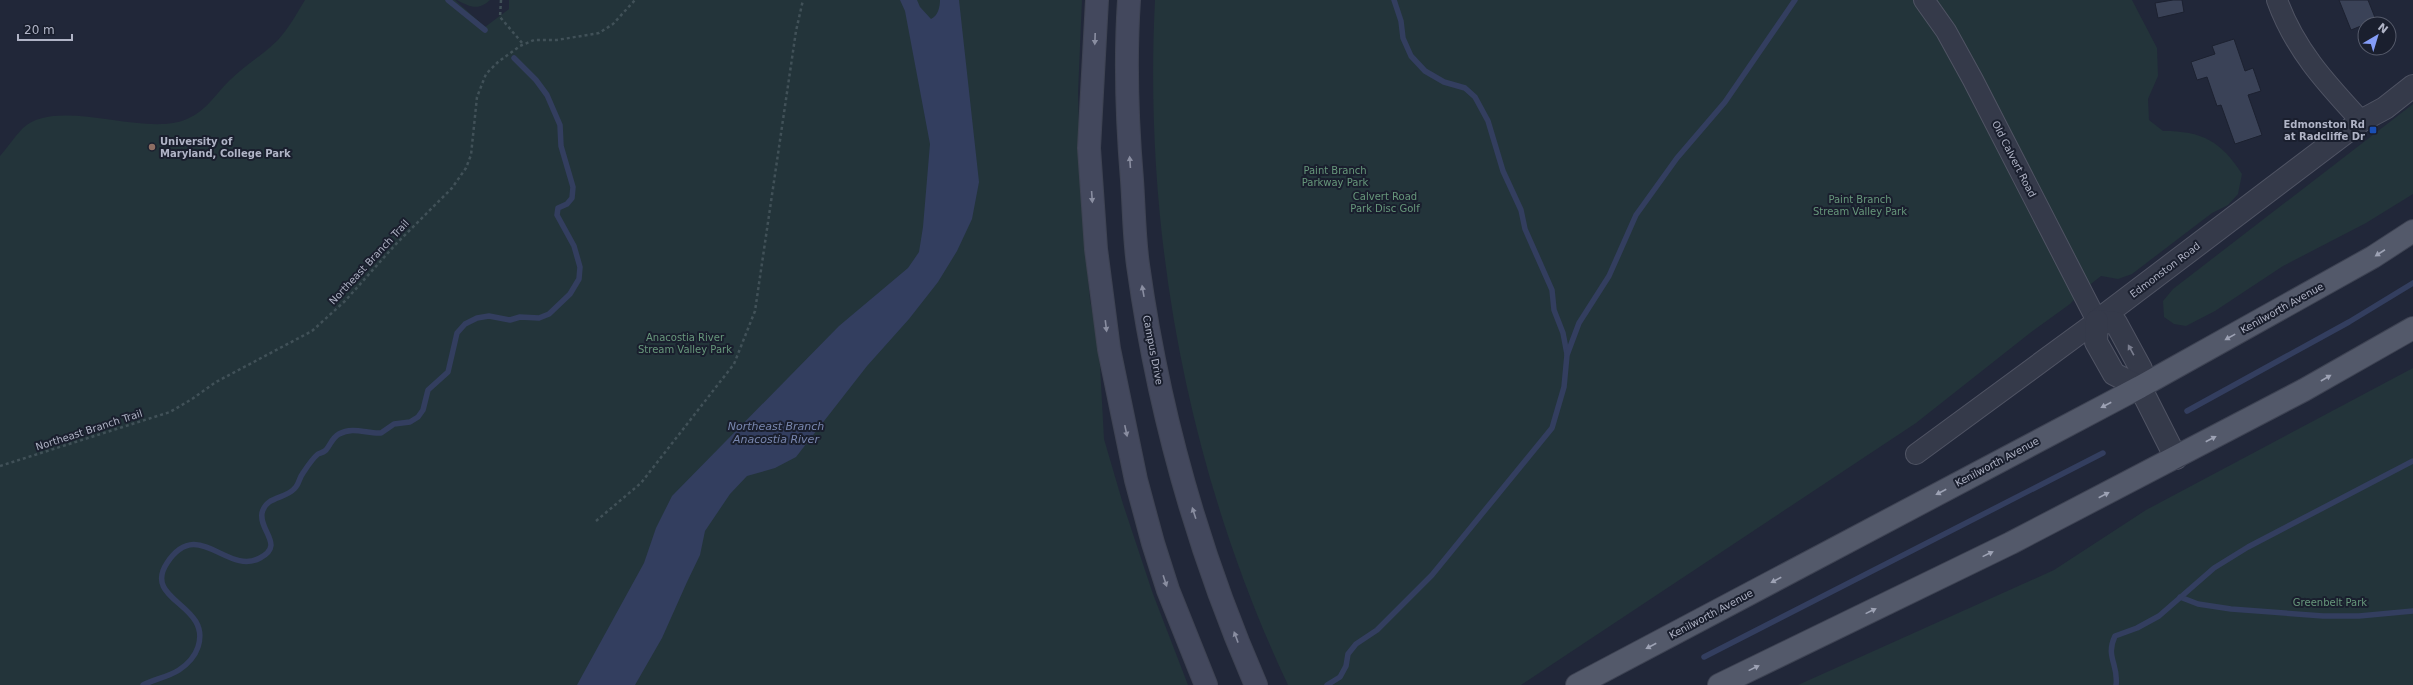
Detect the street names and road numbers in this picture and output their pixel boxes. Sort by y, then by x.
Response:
street label: Old Calvert Road [1990,119,2038,199]
street label: Northeast Branch Trail [327,217,411,307]
street label: Edmonston Road [2128,240,2202,300]
street label: Kenilworth Avenue [2239,281,2325,335]
street label: Campus Drive [1141,314,1165,386]
street label: Northeast Branch Trail [34,408,144,452]
street label: Kenilworth Avenue [1953,435,2041,489]
street label: Kenilworth Avenue [1667,587,1755,641]

